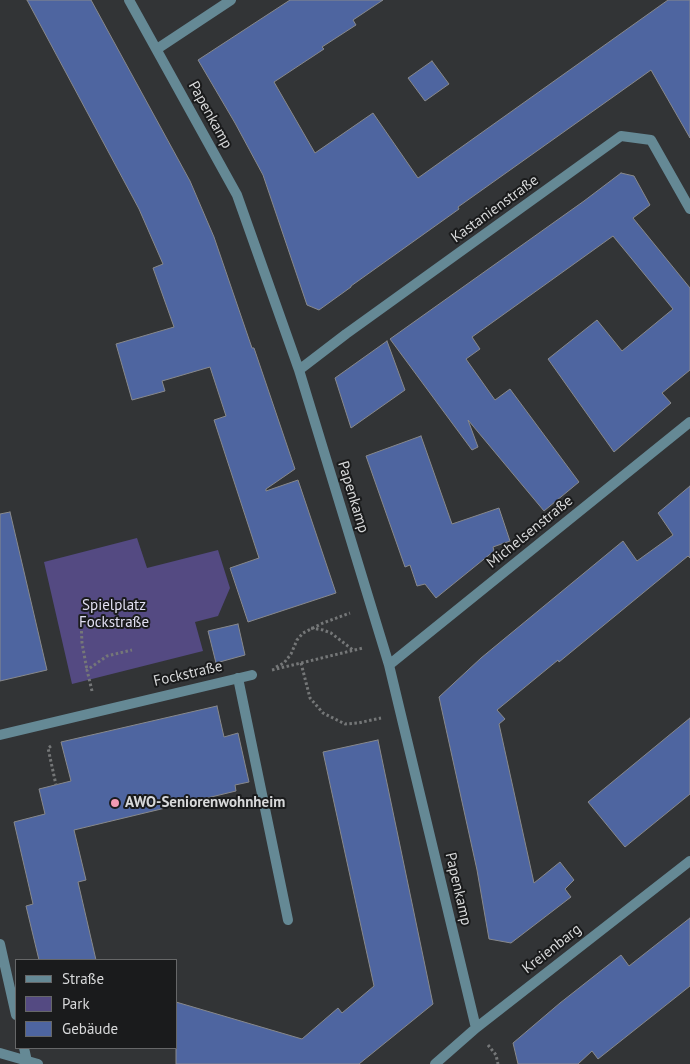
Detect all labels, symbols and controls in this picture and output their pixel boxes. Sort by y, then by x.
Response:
street label: Papenkamp [184,78,236,152]
street label: Kastanienstraße [448,171,542,247]
street label: Papenkamp [334,459,372,535]
street label: Michelsenstraße [483,492,577,572]
park label: Spielplatz Fockstraße [79,597,149,632]
street label: Fockstraße [152,657,224,691]
place label: AWO-Seniorenwohnheim [125,794,285,812]
marker: AWO-Seniorenwohnheim [109,797,121,809]
street label: Papenkamp [441,851,475,927]
street label: Kreienbarg [519,920,585,978]
legend [15,959,178,1049]
text: Straße [62,969,104,988]
text: Park [62,994,90,1013]
text: Gebäude [62,1019,118,1038]

